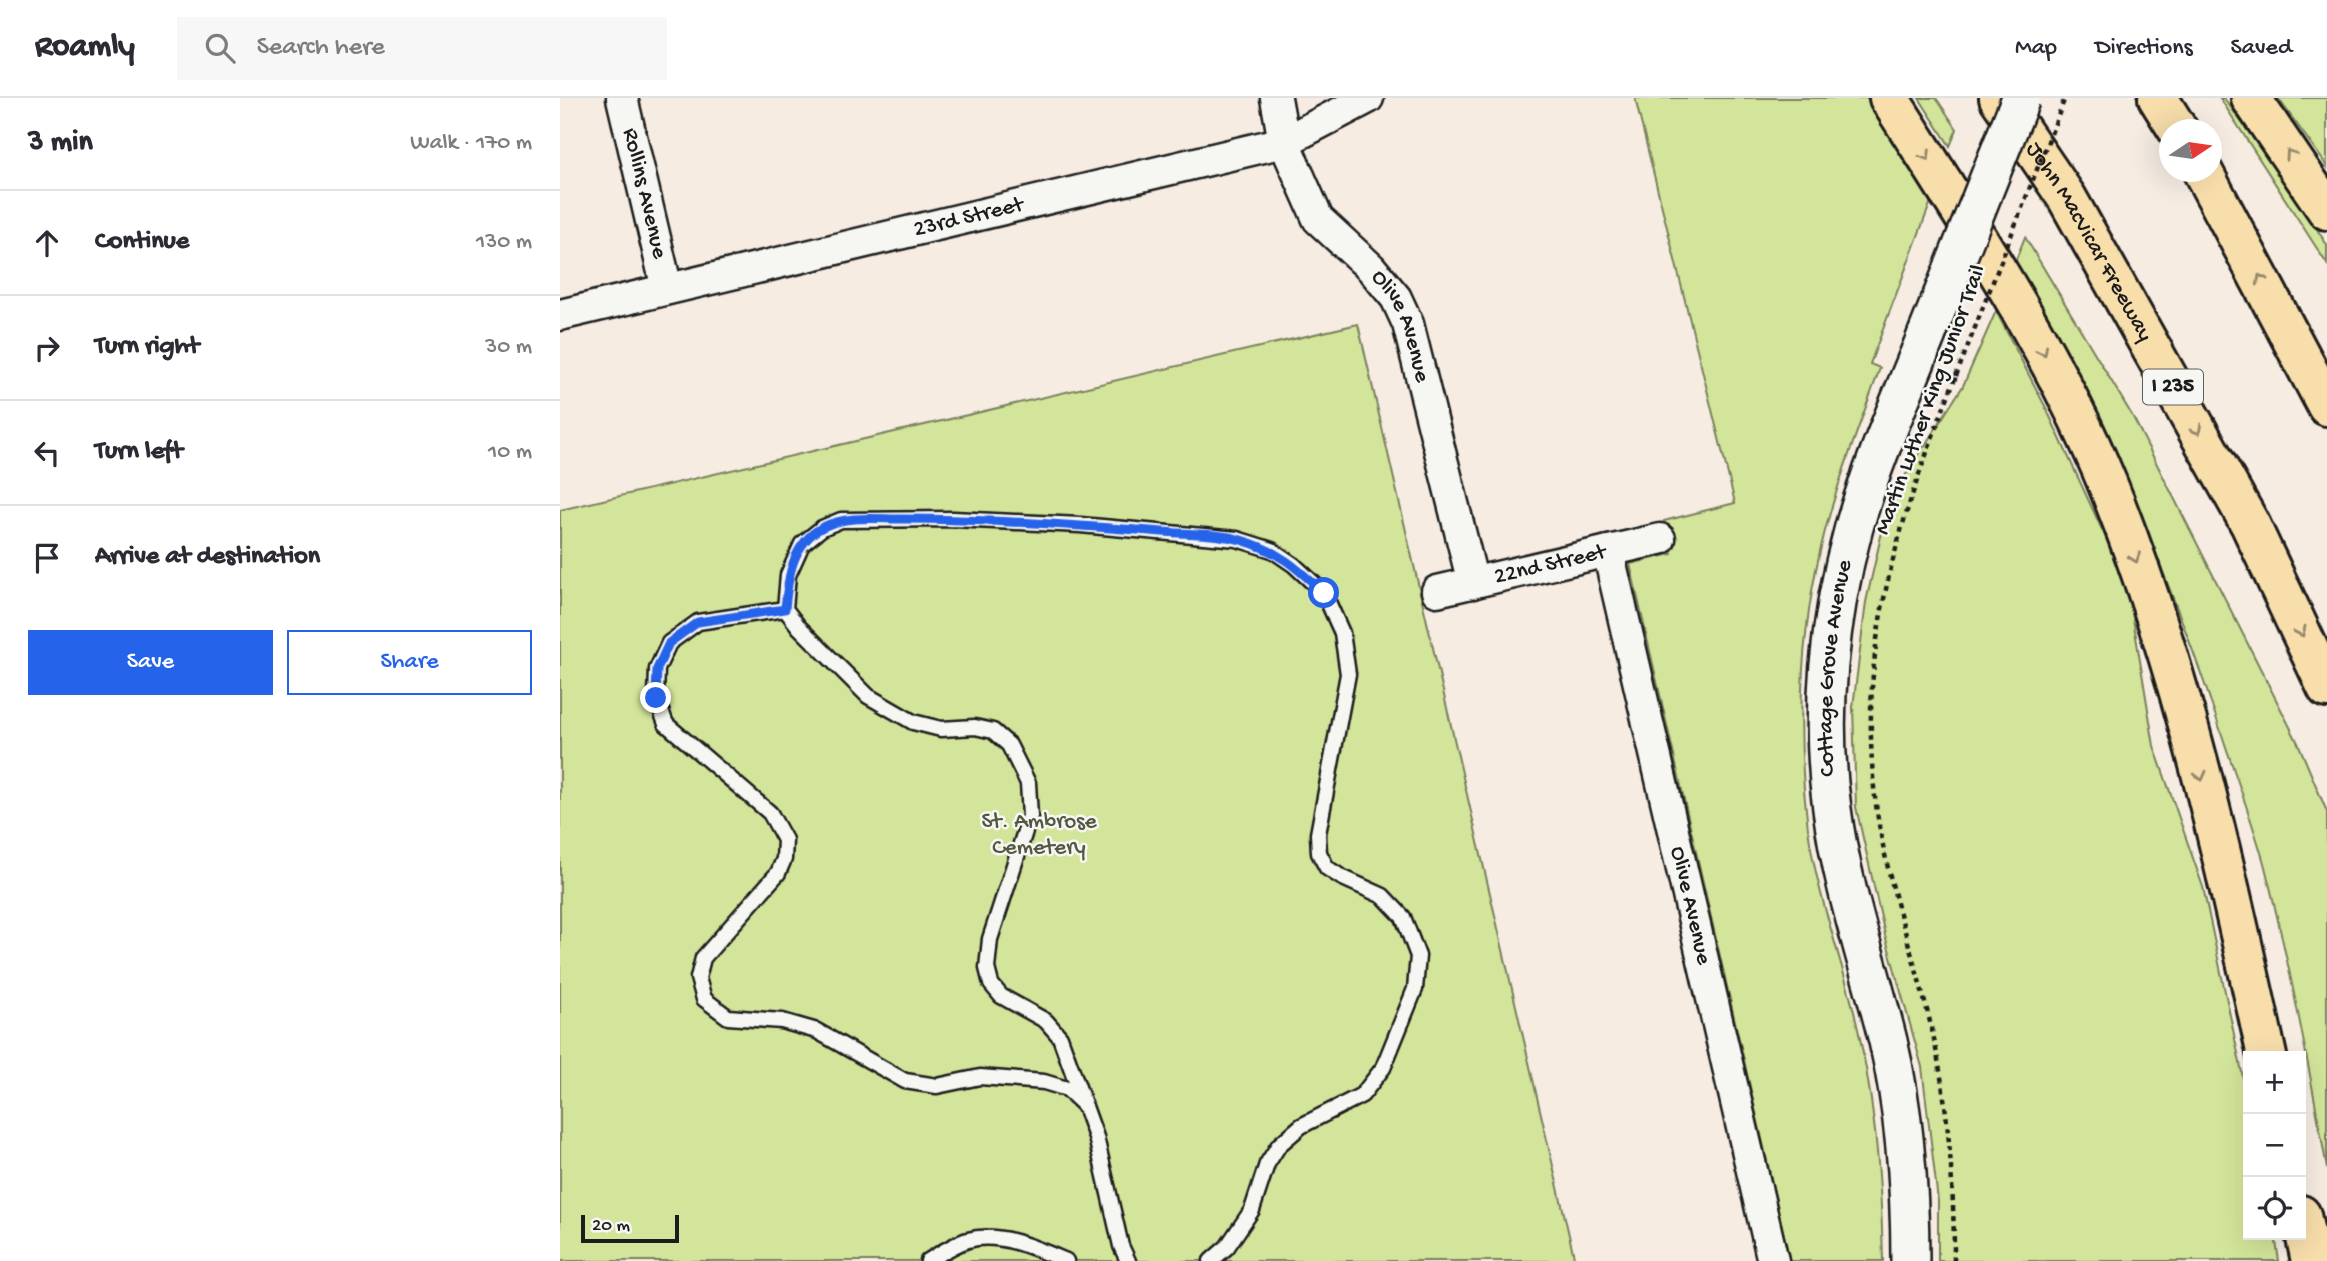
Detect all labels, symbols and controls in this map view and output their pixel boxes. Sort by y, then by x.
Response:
search box [177,17,667,80]
text: Roamly [35,29,135,67]
icon: search [201,29,239,67]
text: Search here [257,33,385,64]
text: Map [2015,34,2057,63]
text: Directions [2095,34,2193,63]
text: Saved [2231,34,2292,63]
north arrow [2159,119,2222,182]
street label: Rollins Avenue [616,125,673,262]
text: 3 min [28,126,93,161]
text: Walk · 170 m [410,130,532,157]
street label: John MacVicar Freeway [2020,137,2158,346]
one-way arrow [1917,148,1930,161]
one-way arrow [2286,149,2298,162]
street label: 23rd Street [911,191,1028,243]
icon: ahead [28,224,66,262]
text: Continue [95,227,189,258]
text: 130 m [476,229,532,256]
street label: Martin Luther King Junior Trail [1870,261,1992,539]
street label: Olive Avenue [1365,264,1436,386]
one-way arrow [2256,274,2269,286]
icon: right [28,329,66,367]
text: Turn right [95,332,199,363]
text: 30 m [485,334,532,361]
one-way arrow [2035,343,2048,356]
road number: I 235 [2143,370,2203,404]
one-way arrow [2189,423,2202,435]
icon: left [28,434,66,472]
text: Turn left [95,437,183,468]
text: 10 m [488,439,532,466]
street label: 22nd Street [1491,538,1610,591]
icon: arrive [28,539,66,577]
text: Arrive at destination [95,542,320,573]
one-way arrow [2127,552,2141,564]
street label: Cottage Grove Avenue [1813,556,1859,777]
route start [1308,577,1339,608]
one-way arrow [2292,625,2306,637]
button: Save [28,630,273,695]
button: Share [287,630,532,695]
route end [640,682,671,713]
one-way arrow [2193,770,2207,782]
park label: St. Ambrose Cemetery [981,809,1098,862]
street label: Olive Avenue [1664,844,1717,968]
map controls [2243,1051,2306,1240]
button: + [2243,1051,2306,1114]
button: − [2243,1114,2306,1177]
button: locate [2243,1177,2306,1240]
scale bar [581,1212,679,1244]
text: 20 m [592,1215,630,1238]

